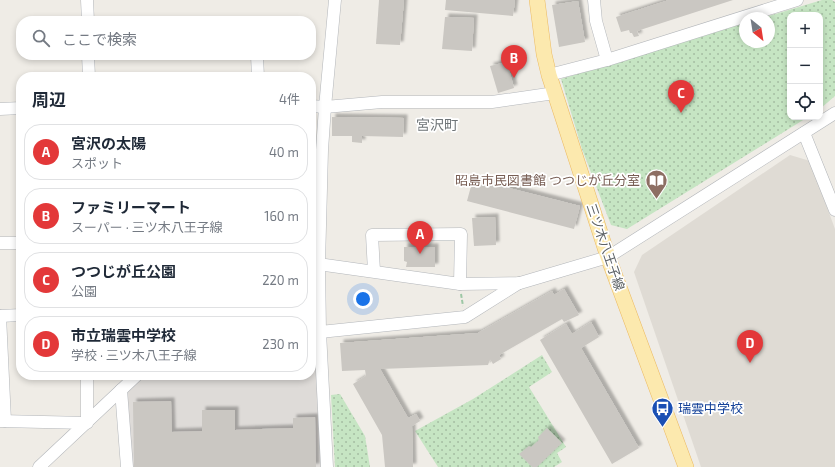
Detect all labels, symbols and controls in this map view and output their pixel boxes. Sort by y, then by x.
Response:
north arrow [739,12,775,48]
map controls [787,12,823,120]
button: + [787,12,823,48]
search box [16,16,316,60]
icon: search [30,27,52,49]
text: ここで検索 [62,30,137,48]
pin: B [501,45,527,78]
button: − [787,48,823,84]
pin: C [668,80,694,113]
button: locate [787,84,823,120]
text: 周辺 [32,89,66,109]
text: 4件 [279,91,300,107]
district label: 宮沢町 [416,116,458,133]
text: 宮沢の太陽 [71,134,146,152]
text: A [42,144,50,160]
text: 40 m [269,144,299,160]
text: スポット [71,155,123,171]
library icon: 昭島市民図書館 つつじが丘分室 [643,167,669,200]
place label: 昭島市民図書館 つつじが丘分室 [455,172,640,188]
text: ファミリーマート [71,198,191,216]
street label: 三ツ木八王子線 [584,201,628,293]
text: B [42,208,50,224]
text: 160 m [264,208,299,224]
text: スーパー · 三ツ木八王子線 [71,219,223,235]
pin: A [407,221,433,254]
text: つつじが丘公園 [71,262,176,280]
text: C [42,272,50,288]
text: 220 m [262,272,299,288]
text: 公園 [71,283,97,299]
your location [353,289,373,309]
text: 市立瑞雲中学校 [71,326,176,344]
pin: D [737,330,763,363]
text: D [42,336,50,352]
text: 230 m [262,336,299,352]
text: 学校 · 三ツ木八王子線 [71,347,197,363]
bus stop icon: 瑞雲中学校 [650,395,676,428]
place label: 瑞雲中学校 [678,400,743,416]

